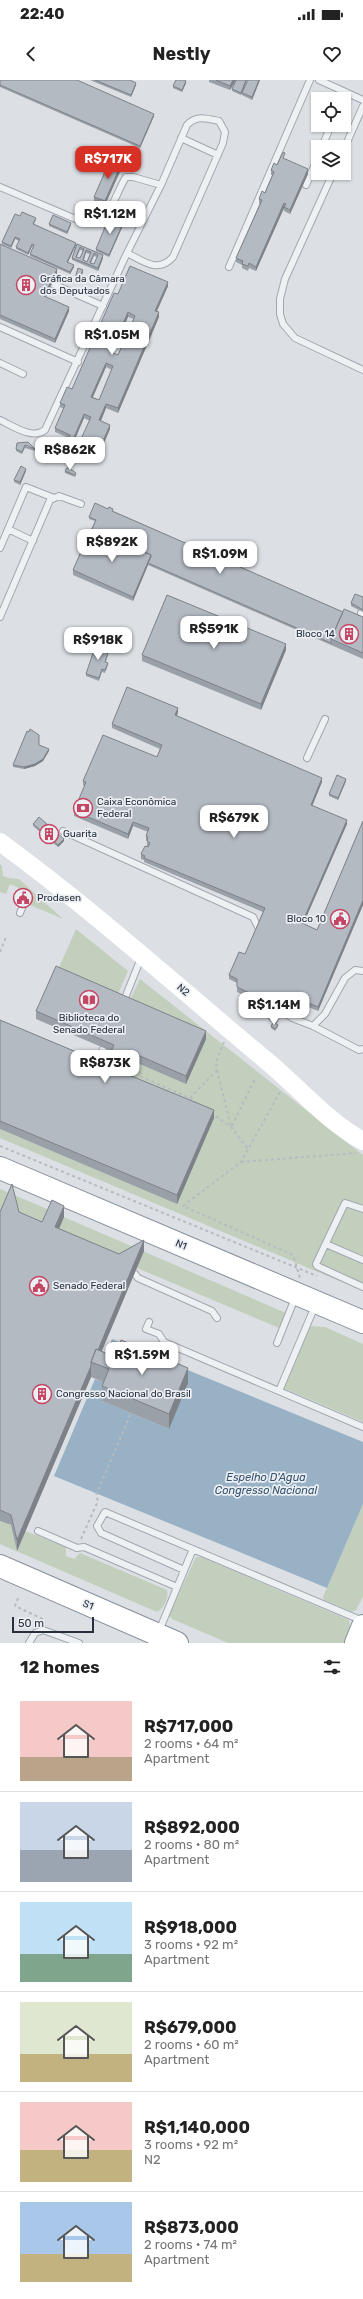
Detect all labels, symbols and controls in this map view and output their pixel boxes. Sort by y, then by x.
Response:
text: 22:40 [20,5,64,23]
icon: back [20,43,42,65]
text: Nestly [153,43,210,65]
icon: heart [321,43,343,65]
map controls [311,92,351,180]
button: locate [311,92,351,132]
button: layers [311,140,351,180]
pin: R$717K [75,146,141,180]
text: R$717K [84,151,132,166]
pin: R$1.12M [73,201,147,235]
text: R$1.12M [84,206,136,221]
place label: Gráfica da Câmara dos Deputados [40,273,125,297]
building icon: Gráfica da Câmara dos Deputados [15,274,37,296]
pin: R$1.05M [75,322,149,356]
text: R$1.05M [84,327,140,342]
pin: R$862K [37,437,103,471]
text: R$862K [44,442,96,457]
pin: R$892K [79,529,145,563]
text: R$892K [86,534,138,549]
pin: R$1.09M [183,541,257,575]
text: R$1.09M [192,546,248,561]
pin: R$591K [181,616,247,650]
text: R$591K [189,621,239,636]
building icon: Bloco 14 [338,623,360,645]
pin: R$918K [65,627,131,661]
place label: Bloco 14 [296,628,335,640]
text: R$918K [73,632,123,647]
place label: Caixa Econômica Federal [97,796,176,820]
bank icon: Caixa Econômica Federal [72,797,94,819]
pin: R$679K [201,805,267,839]
text: R$679K [209,810,259,825]
building icon: Guarita [38,823,60,845]
place label: Guarita [63,828,97,840]
public building icon: Prodasen [12,887,34,909]
place label: Prodasen [37,892,81,904]
public building icon: Bloco 10 [329,908,351,930]
place label: Bloco 10 [287,913,326,925]
street label: N2 [174,981,192,999]
library icon: Biblioteca do Senado Federal [78,989,100,1011]
pin: R$1.14M [237,992,311,1026]
text: R$1.14M [247,997,301,1012]
place label: Biblioteca do Senado Federal [53,1012,125,1036]
pin: R$873K [72,1050,138,1084]
text: R$873K [79,1055,131,1070]
street label: N1 [173,1237,189,1253]
public building icon: Senado Federal [28,1275,50,1297]
place label: Senado Federal [53,1280,125,1292]
pin: R$1.59M [105,1342,179,1376]
text: R$1.59M [114,1347,170,1362]
building icon: Congresso Nacional do Brasil [31,1383,53,1405]
place label: Congresso Nacional do Brasil [56,1388,191,1400]
water label: Espelho D'Agua Congresso Nacional [215,1471,317,1497]
street label: S1 [81,1597,95,1613]
scale bar [12,1615,94,1634]
text: 50 m [18,1617,44,1630]
icon: filters [321,1656,343,1678]
text: 12 homes [20,1657,100,1677]
text: R$717,000 [144,1716,233,1736]
icon: home [52,1717,100,1765]
text: 2 rooms · 64 m² [144,1736,239,1751]
text: Apartment [144,1751,209,1766]
text: R$892,000 [144,1817,240,1837]
icon: home [52,1818,100,1866]
text: 2 rooms · 80 m² [144,1837,239,1852]
text: Apartment [144,1852,209,1867]
text: R$918,000 [144,1917,237,1937]
icon: home [52,1918,100,1966]
text: 3 rooms · 92 m² [144,1937,238,1952]
text: Apartment [144,1952,209,1967]
text: R$679,000 [144,2017,237,2037]
icon: home [52,2018,100,2066]
text: 2 rooms · 60 m² [144,2037,239,2052]
text: Apartment [144,2052,209,2067]
text: R$1,140,000 [144,2117,250,2137]
icon: home [52,2118,100,2166]
text: 3 rooms · 92 m² [144,2137,238,2152]
text: N2 [144,2152,161,2167]
text: R$873,000 [144,2217,239,2237]
icon: home [52,2218,100,2266]
text: 2 rooms · 74 m² [144,2237,237,2252]
text: Apartment [144,2252,209,2267]

